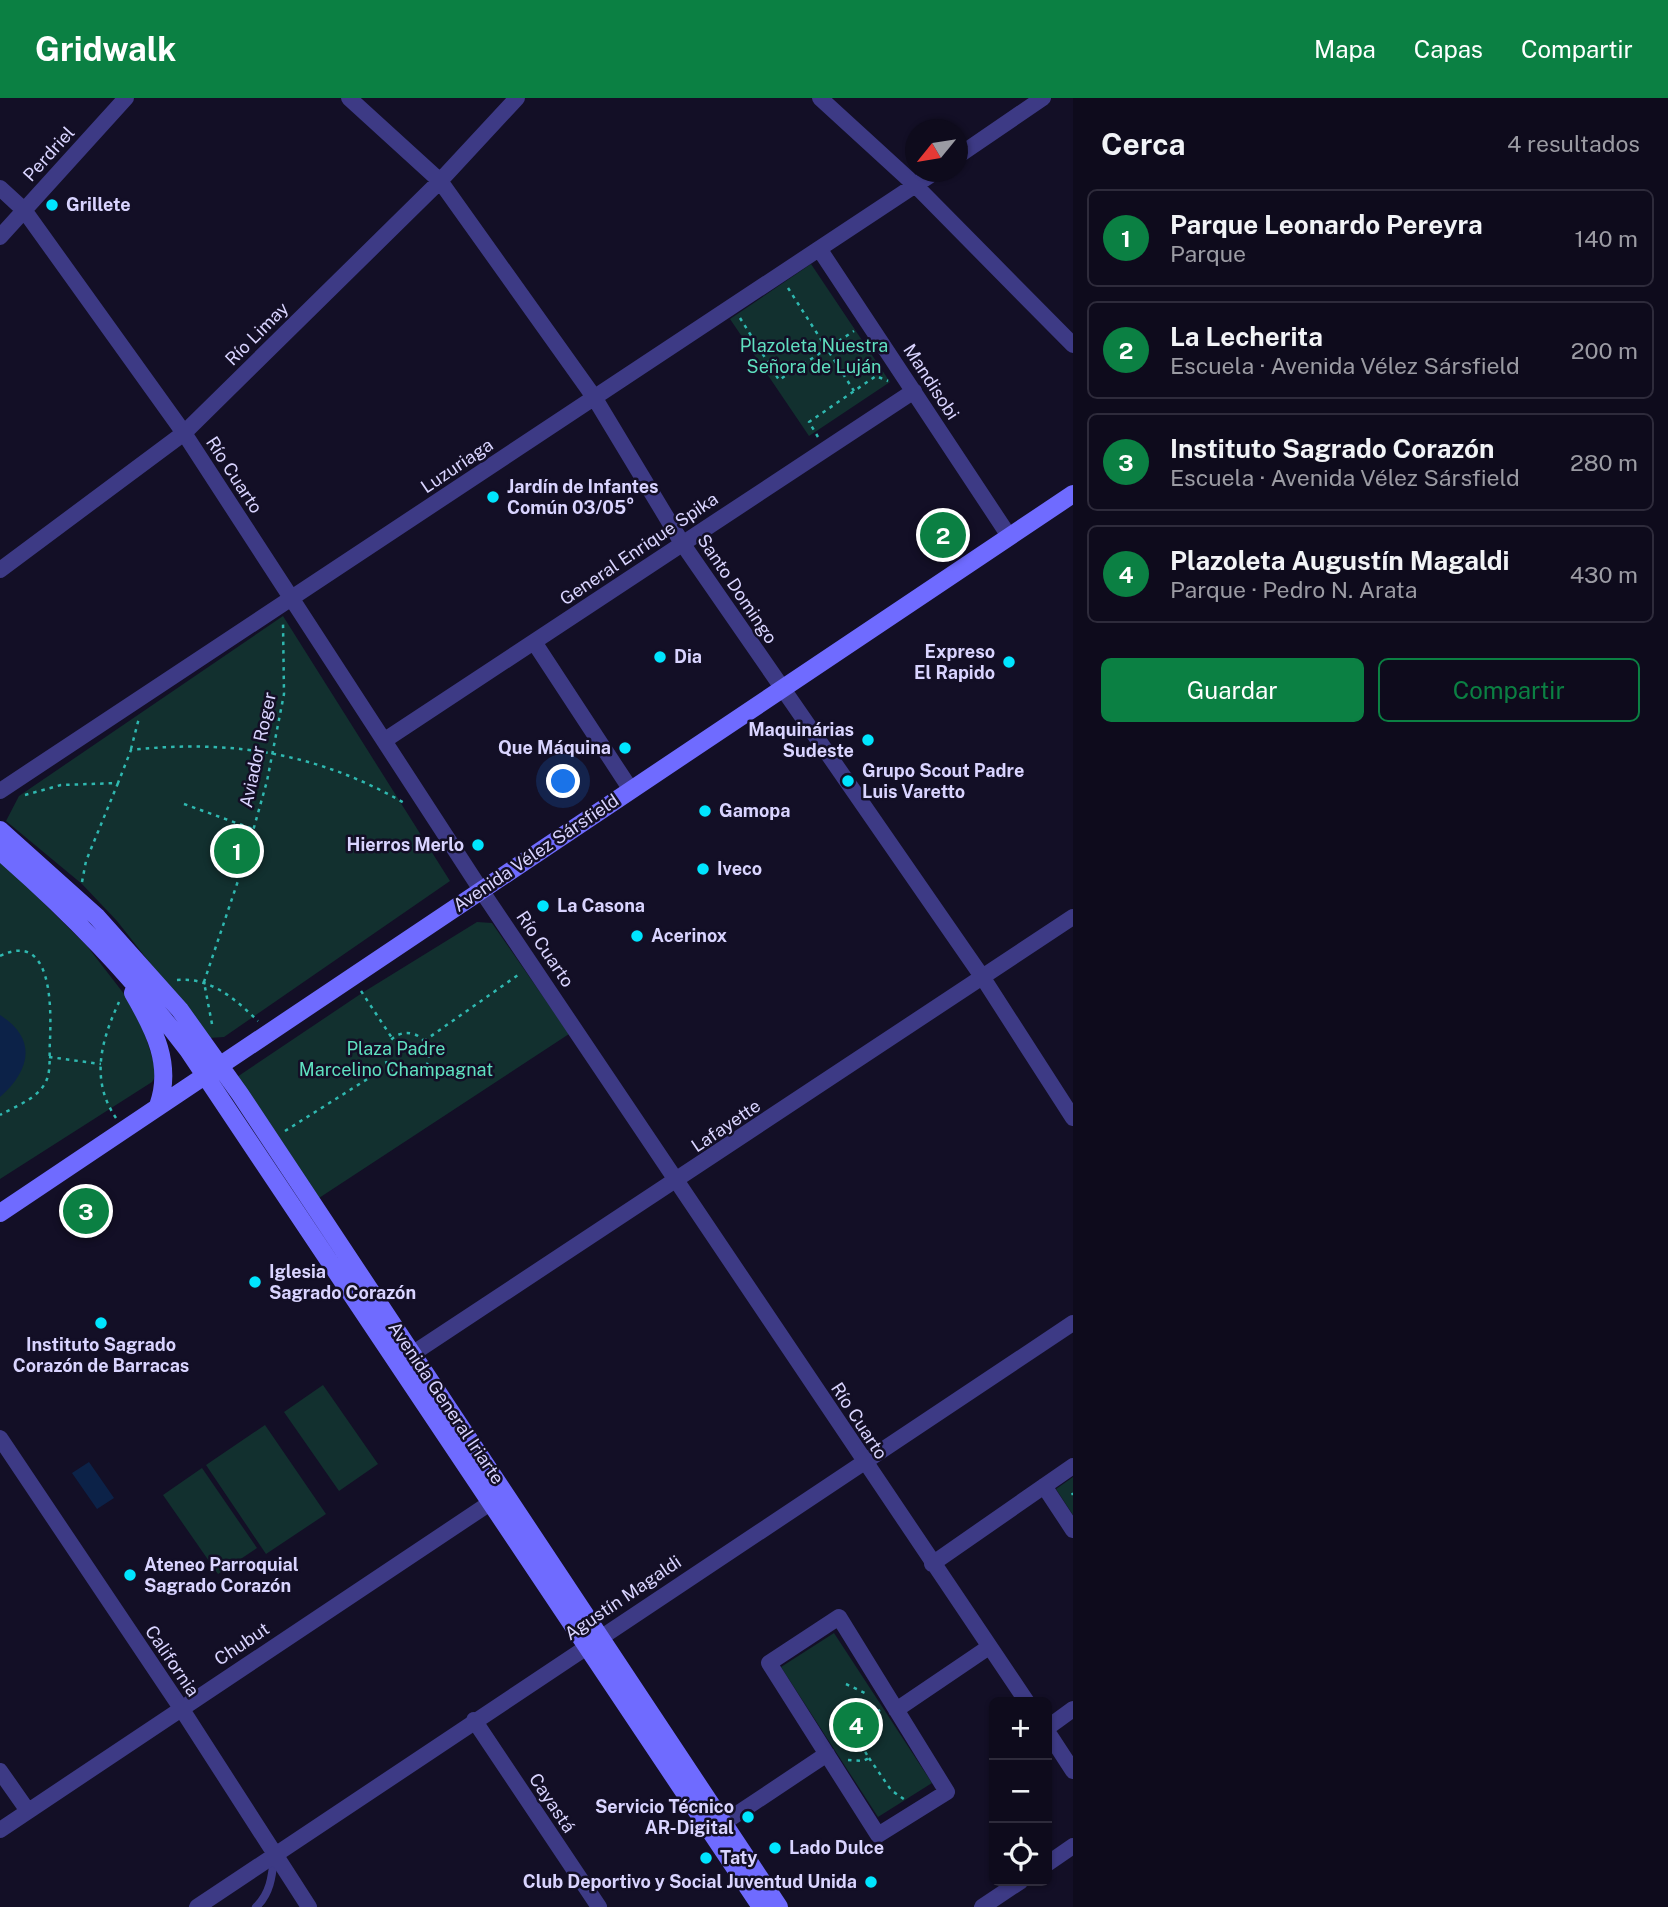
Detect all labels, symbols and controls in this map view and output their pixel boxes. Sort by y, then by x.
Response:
text: Gridwalk [35,30,176,68]
text: Mapa [1314,35,1376,63]
text: Capas [1414,35,1483,63]
text: Compartir [1521,35,1633,63]
north arrow [905,119,968,182]
street label: Perdriel [19,122,79,185]
text: Cerca [1101,126,1186,162]
text: 4 resultados [1507,130,1640,157]
place label: Grillete [66,194,131,215]
marker: Grillete [44,197,60,213]
text: Parque Leonardo Pereyra [1170,209,1483,240]
text: 1 [1121,225,1131,252]
text: 140 m [1575,225,1638,252]
text: Parque [1170,240,1246,267]
street label: Río Limay [221,297,293,370]
text: La Lecherita [1170,321,1323,352]
park label: Plazoleta Nuestra Señora de Luján [740,335,888,377]
text: 2 [1119,337,1133,364]
text: 200 m [1571,337,1638,364]
street label: Mandisobi [899,340,964,424]
text: Escuela · Avenida Vélez Sársfield [1170,352,1520,379]
street label: Río Cuarto [202,432,267,517]
text: Instituto Sagrado Corazón [1170,433,1494,464]
street label: Luzuriaga [417,434,497,497]
text: 3 [1118,449,1134,476]
text: 280 m [1570,449,1638,476]
text: Escuela · Avenida Vélez Sársfield [1170,464,1520,491]
place label: Jardín de Infantes Común 03/05° [507,476,659,518]
street label: General Enrique Spika [556,488,722,609]
marker: Jardín de Infantes Común 03/05° [485,489,501,505]
pin: 2 [920,509,966,561]
street label: Santo Domingo [693,530,782,647]
text: Plazoleta Augustín Magaldi [1170,545,1510,576]
text: 4 [1118,561,1134,588]
text: 430 m [1570,561,1638,588]
text: Parque · Pedro N. Arata [1170,576,1417,603]
place label: Expreso El Rapido [914,641,995,683]
place label: Dia [674,646,702,667]
marker: Dia [652,649,668,665]
marker: Expreso El Rapido [1001,654,1017,670]
button: Guardar [1101,658,1364,722]
button: Compartir [1378,658,1640,722]
street label: Aviador Roger [235,690,280,810]
place label: Maquinárias Sudeste [748,719,854,761]
marker: Maquinárias Sudeste [860,732,876,748]
place label: Que Máquina [498,737,611,758]
marker: Que Máquina [617,740,633,756]
place label: Grupo Scout Padre Luis Varetto [862,760,1024,802]
your location [546,764,580,798]
marker: Grupo Scout Padre Luis Varetto [840,773,856,789]
street label: Avenida Vélez Sársfield [449,789,622,916]
place label: Gamopa [719,800,790,821]
marker: Gamopa [697,803,713,819]
pin: 1 [214,825,260,877]
place label: Hierros Merlo [347,834,464,855]
marker: Hierros Merlo [470,837,486,853]
place label: Iveco [717,858,762,879]
marker: Iveco [695,861,711,877]
place label: La Casona [557,895,645,916]
marker: La Casona [535,898,551,914]
street label: Río Cuarto [512,907,579,991]
place label: Acerinox [651,925,728,946]
marker: Acerinox [629,928,645,944]
park label: Plaza Padre Marcelino Champagnat [299,1038,493,1080]
street label: Lafayette [687,1095,764,1156]
pin: 3 [63,1185,109,1237]
place label: Iglesia Sagrado Corazón [269,1261,416,1303]
marker: Iglesia Sagrado Corazón [247,1274,263,1290]
marker: Instituto Sagrado Corazón de Barracas [93,1315,109,1331]
street label: Avenida General Iriarte [384,1317,509,1488]
place label: Instituto Sagrado Corazón de Barracas [13,1334,189,1376]
street label: Río Cuarto [827,1378,892,1463]
street label: Agustín Magaldi [560,1551,685,1644]
place label: Ateneo Parroquial Sagrado Corazón [144,1554,299,1596]
marker: Ateneo Parroquial Sagrado Corazón [122,1567,138,1583]
street label: Chubut [210,1618,273,1669]
street label: California [141,1621,204,1700]
map controls [989,1697,1052,1886]
button: + [989,1697,1052,1760]
pin: 4 [833,1699,879,1751]
button: − [989,1760,1052,1823]
street label: Cayastá [525,1769,580,1836]
place label: Servicio Técnico AR-Digital [595,1796,734,1838]
marker: Servicio Técnico AR-Digital [740,1809,756,1825]
button: locate [989,1823,1052,1886]
place label: Lado Dulce [789,1837,884,1858]
marker: Lado Dulce [767,1840,783,1856]
place label: Taty [720,1847,758,1868]
marker: Taty [698,1850,714,1866]
place label: Club Deportivo y Social Juventud Unida [523,1871,857,1892]
marker: Club Deportivo y Social Juventud Unida [863,1874,879,1890]

